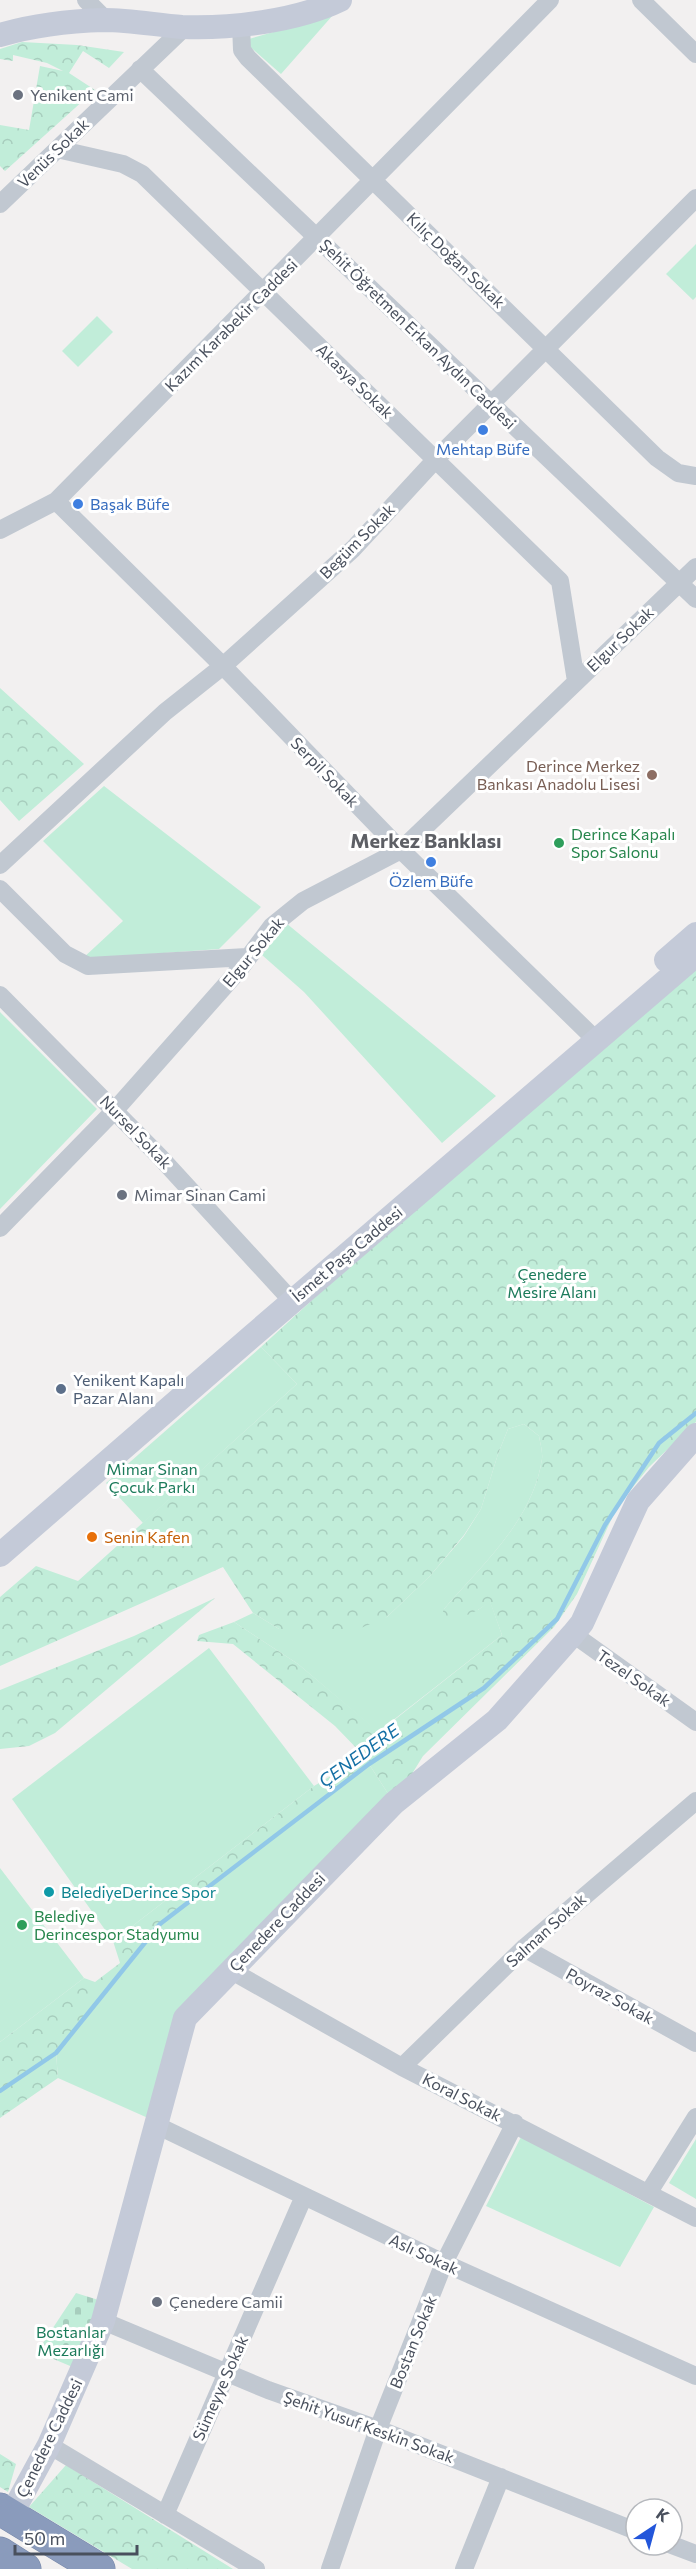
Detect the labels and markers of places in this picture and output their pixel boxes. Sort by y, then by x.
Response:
place label: Yenikent Cami [30,85,134,104]
marker: Yenikent Cami [11,88,25,102]
marker: Mehtap Büfe [476,423,490,437]
place label: Mehtap Büfe [436,439,530,458]
place label: Başak Büfe [90,494,170,513]
marker: Başak Büfe [71,497,85,511]
place label: Derince Merkez Bankası Anadolu Lisesi [477,756,640,793]
marker: Derince Merkez Bankası Anadolu Lisesi [645,768,659,782]
place label: Derince Kapalı Spor Salonu [571,824,675,861]
marker: Derince Kapalı Spor Salonu [552,836,566,850]
marker: Özlem Büfe [424,855,438,869]
place label: Özlem Büfe [389,871,473,890]
place label: Mimar Sinan Cami [134,1185,266,1204]
marker: Mimar Sinan Cami [115,1188,129,1202]
place label: Yenikent Kapalı Pazar Alanı [73,1370,184,1407]
marker: Yenikent Kapalı Pazar Alanı [54,1382,68,1396]
place label: Senin Kafen [104,1527,190,1546]
marker: Senin Kafen [85,1530,99,1544]
place label: BelediyeDerince Spor [61,1882,217,1901]
marker: BelediyeDerince Spor [42,1885,56,1899]
place label: Belediye Derincespor Stadyumu [34,1906,200,1943]
marker: Belediye Derincespor Stadyumu [15,1918,29,1932]
place label: Çenedere Camii [169,2292,283,2311]
marker: Çenedere Camii [150,2295,164,2309]

